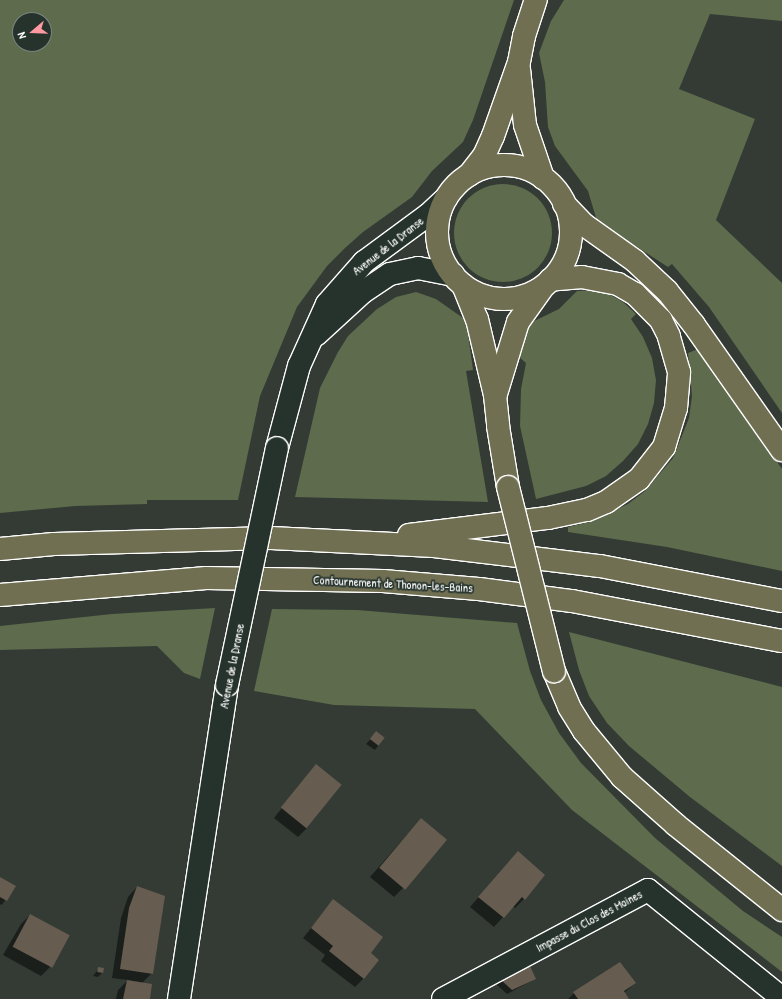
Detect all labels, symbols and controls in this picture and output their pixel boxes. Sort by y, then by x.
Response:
north arrow [12,12,52,52]
text: N [14,31,29,41]
street label: Avenue de la Dranse [350,214,426,278]
street label: Contournement de Thonon-les-Bains [313,573,473,595]
street label: Avenue de la Dranse [217,622,247,710]
street label: Impasse du Clos des Moines [533,887,645,955]

